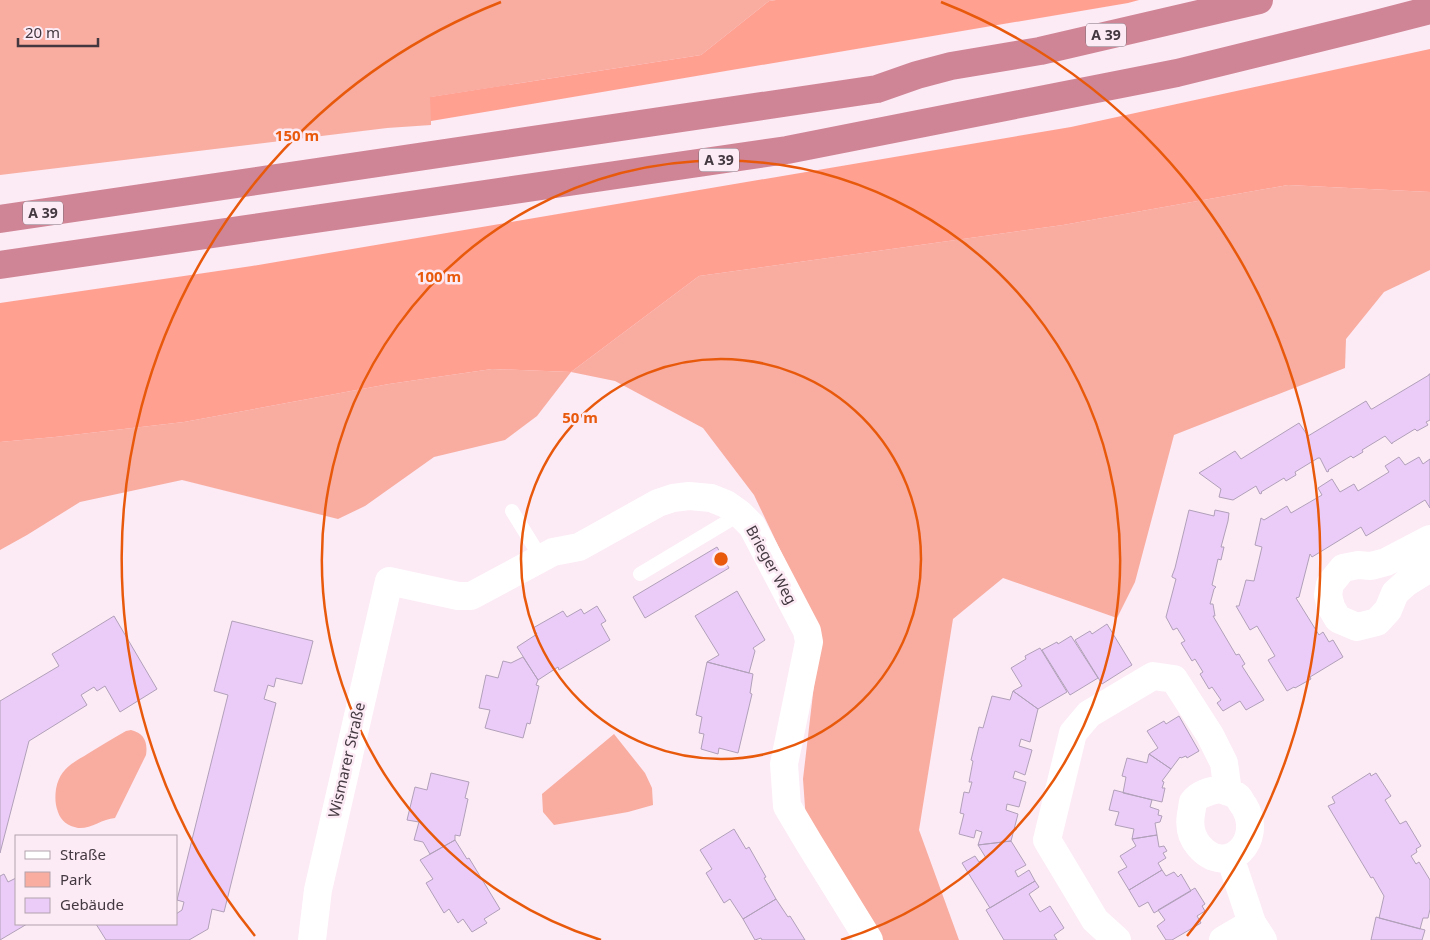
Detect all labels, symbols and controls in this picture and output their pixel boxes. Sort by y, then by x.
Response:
scale bar [18,15,98,47]
text: 20 m [25,22,60,42]
road number: A 39 [1086,24,1126,46]
text: 150 m [275,125,319,145]
road number: A 39 [699,148,739,172]
road number: A 39 [23,202,63,224]
text: 100 m [417,266,461,286]
text: 50 m [562,407,598,427]
street label: Brieger Weg [742,521,802,608]
centre of rings [712,550,730,568]
street label: Wismarer Straße [323,700,369,819]
legend [15,835,178,925]
text: Straße [60,844,106,864]
text: Park [60,869,92,889]
text: Gebäude [60,894,124,914]

